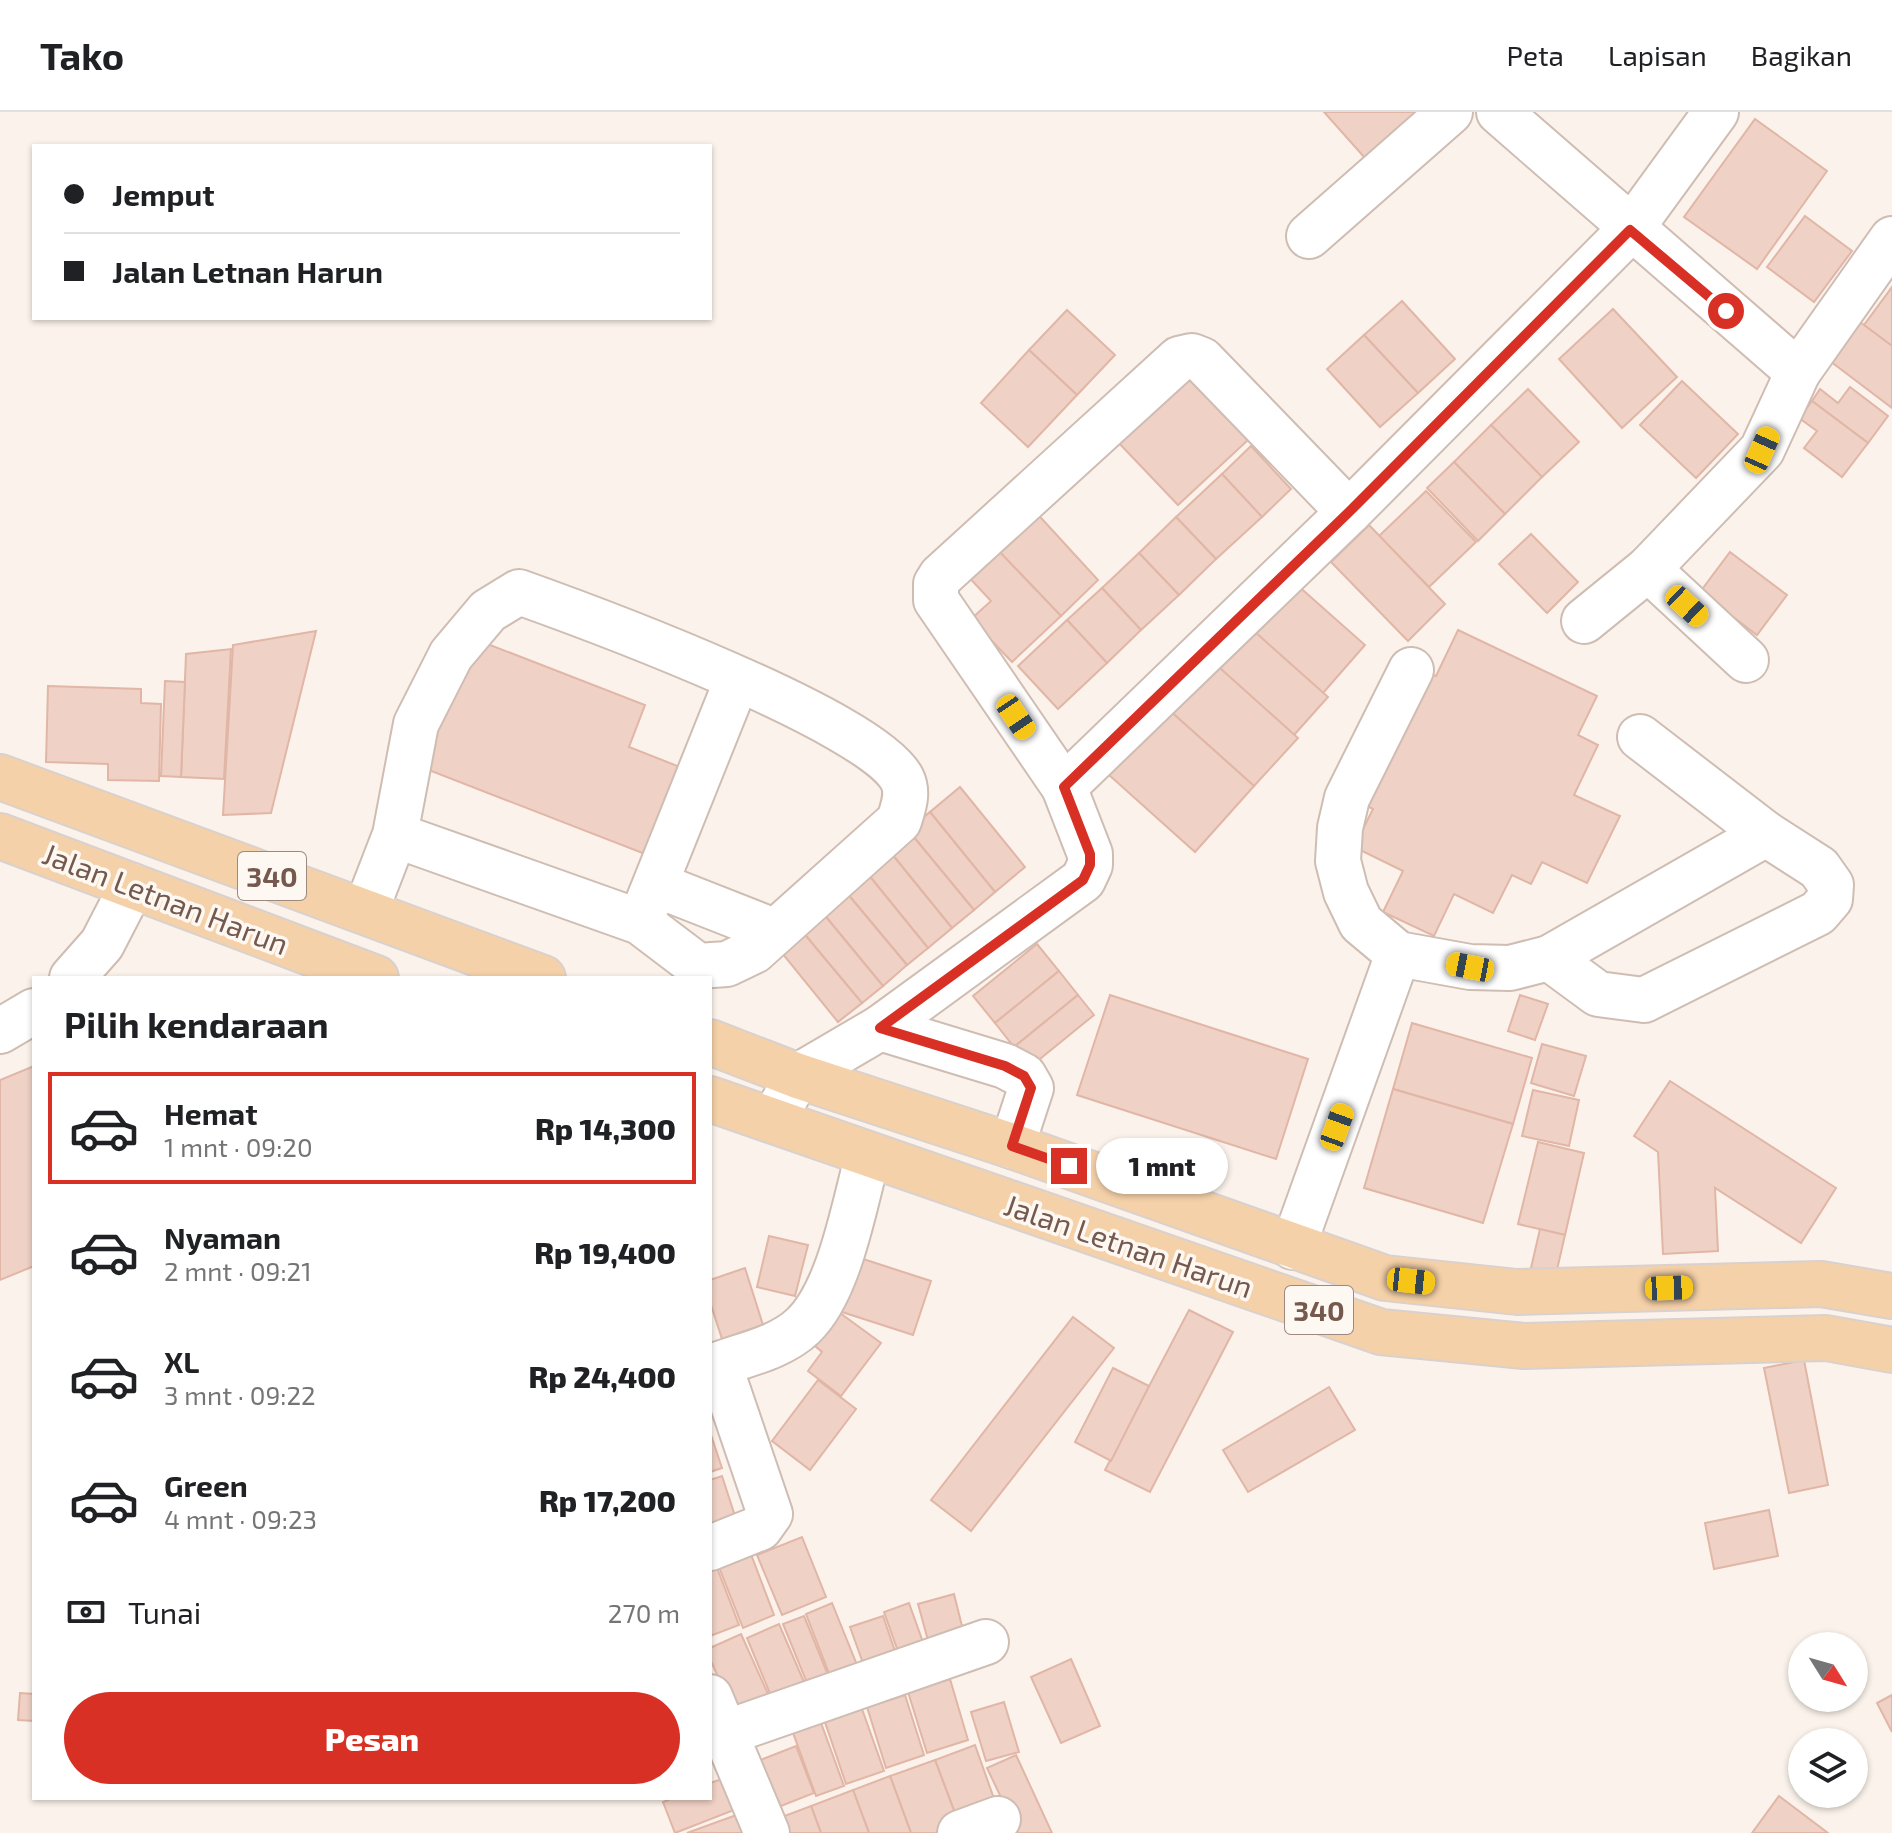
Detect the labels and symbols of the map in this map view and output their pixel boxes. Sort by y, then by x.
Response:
route start [1708,293,1744,329]
car [1741,423,1783,477]
car [1661,581,1713,631]
car [993,690,1039,744]
street label: Jalan Letnan Harun [38,835,294,961]
road number: 340 [238,852,306,900]
car [1444,951,1496,983]
car [1318,1100,1356,1154]
callout: 1 mnt [1097,1138,1229,1194]
route end [1051,1148,1087,1184]
street label: Jalan Letnan Harun [1000,1186,1258,1304]
car [1386,1267,1436,1295]
car [1645,1275,1693,1301]
road number: 340 [1285,1286,1353,1334]
north arrow [1788,1632,1868,1712]

